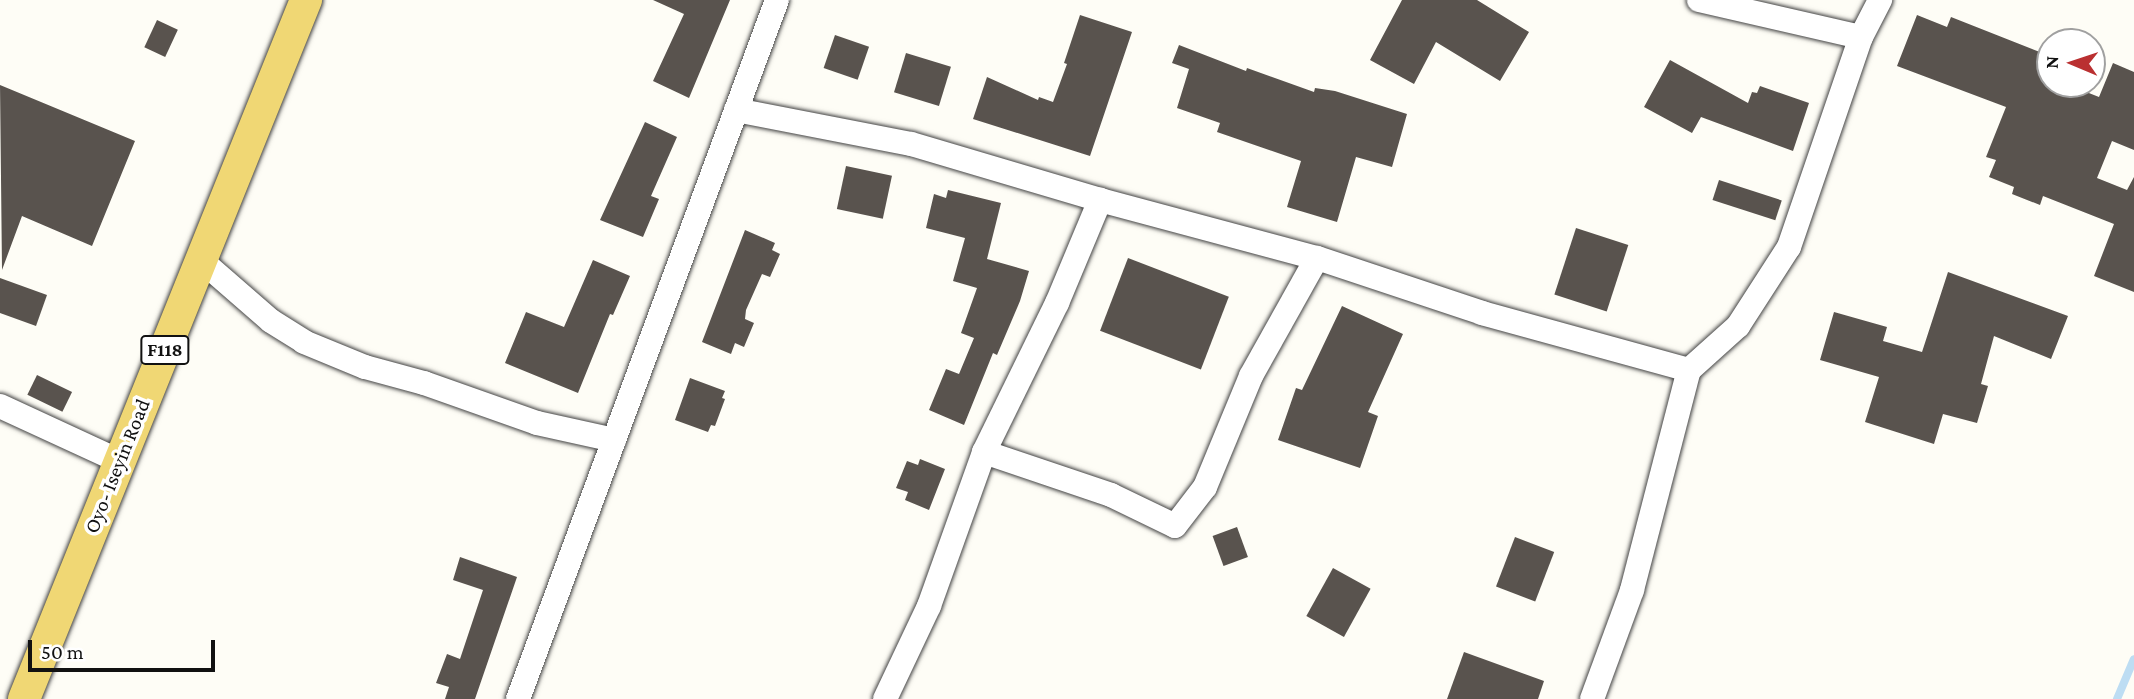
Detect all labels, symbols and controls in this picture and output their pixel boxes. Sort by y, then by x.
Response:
north arrow [2036,28,2106,98]
text: N [2041,55,2062,69]
road number: F118 [139,334,191,366]
street label: Oyo- Iseyin Road [79,395,155,537]
scale bar [32,626,219,670]
text: 50 m [41,640,84,664]

